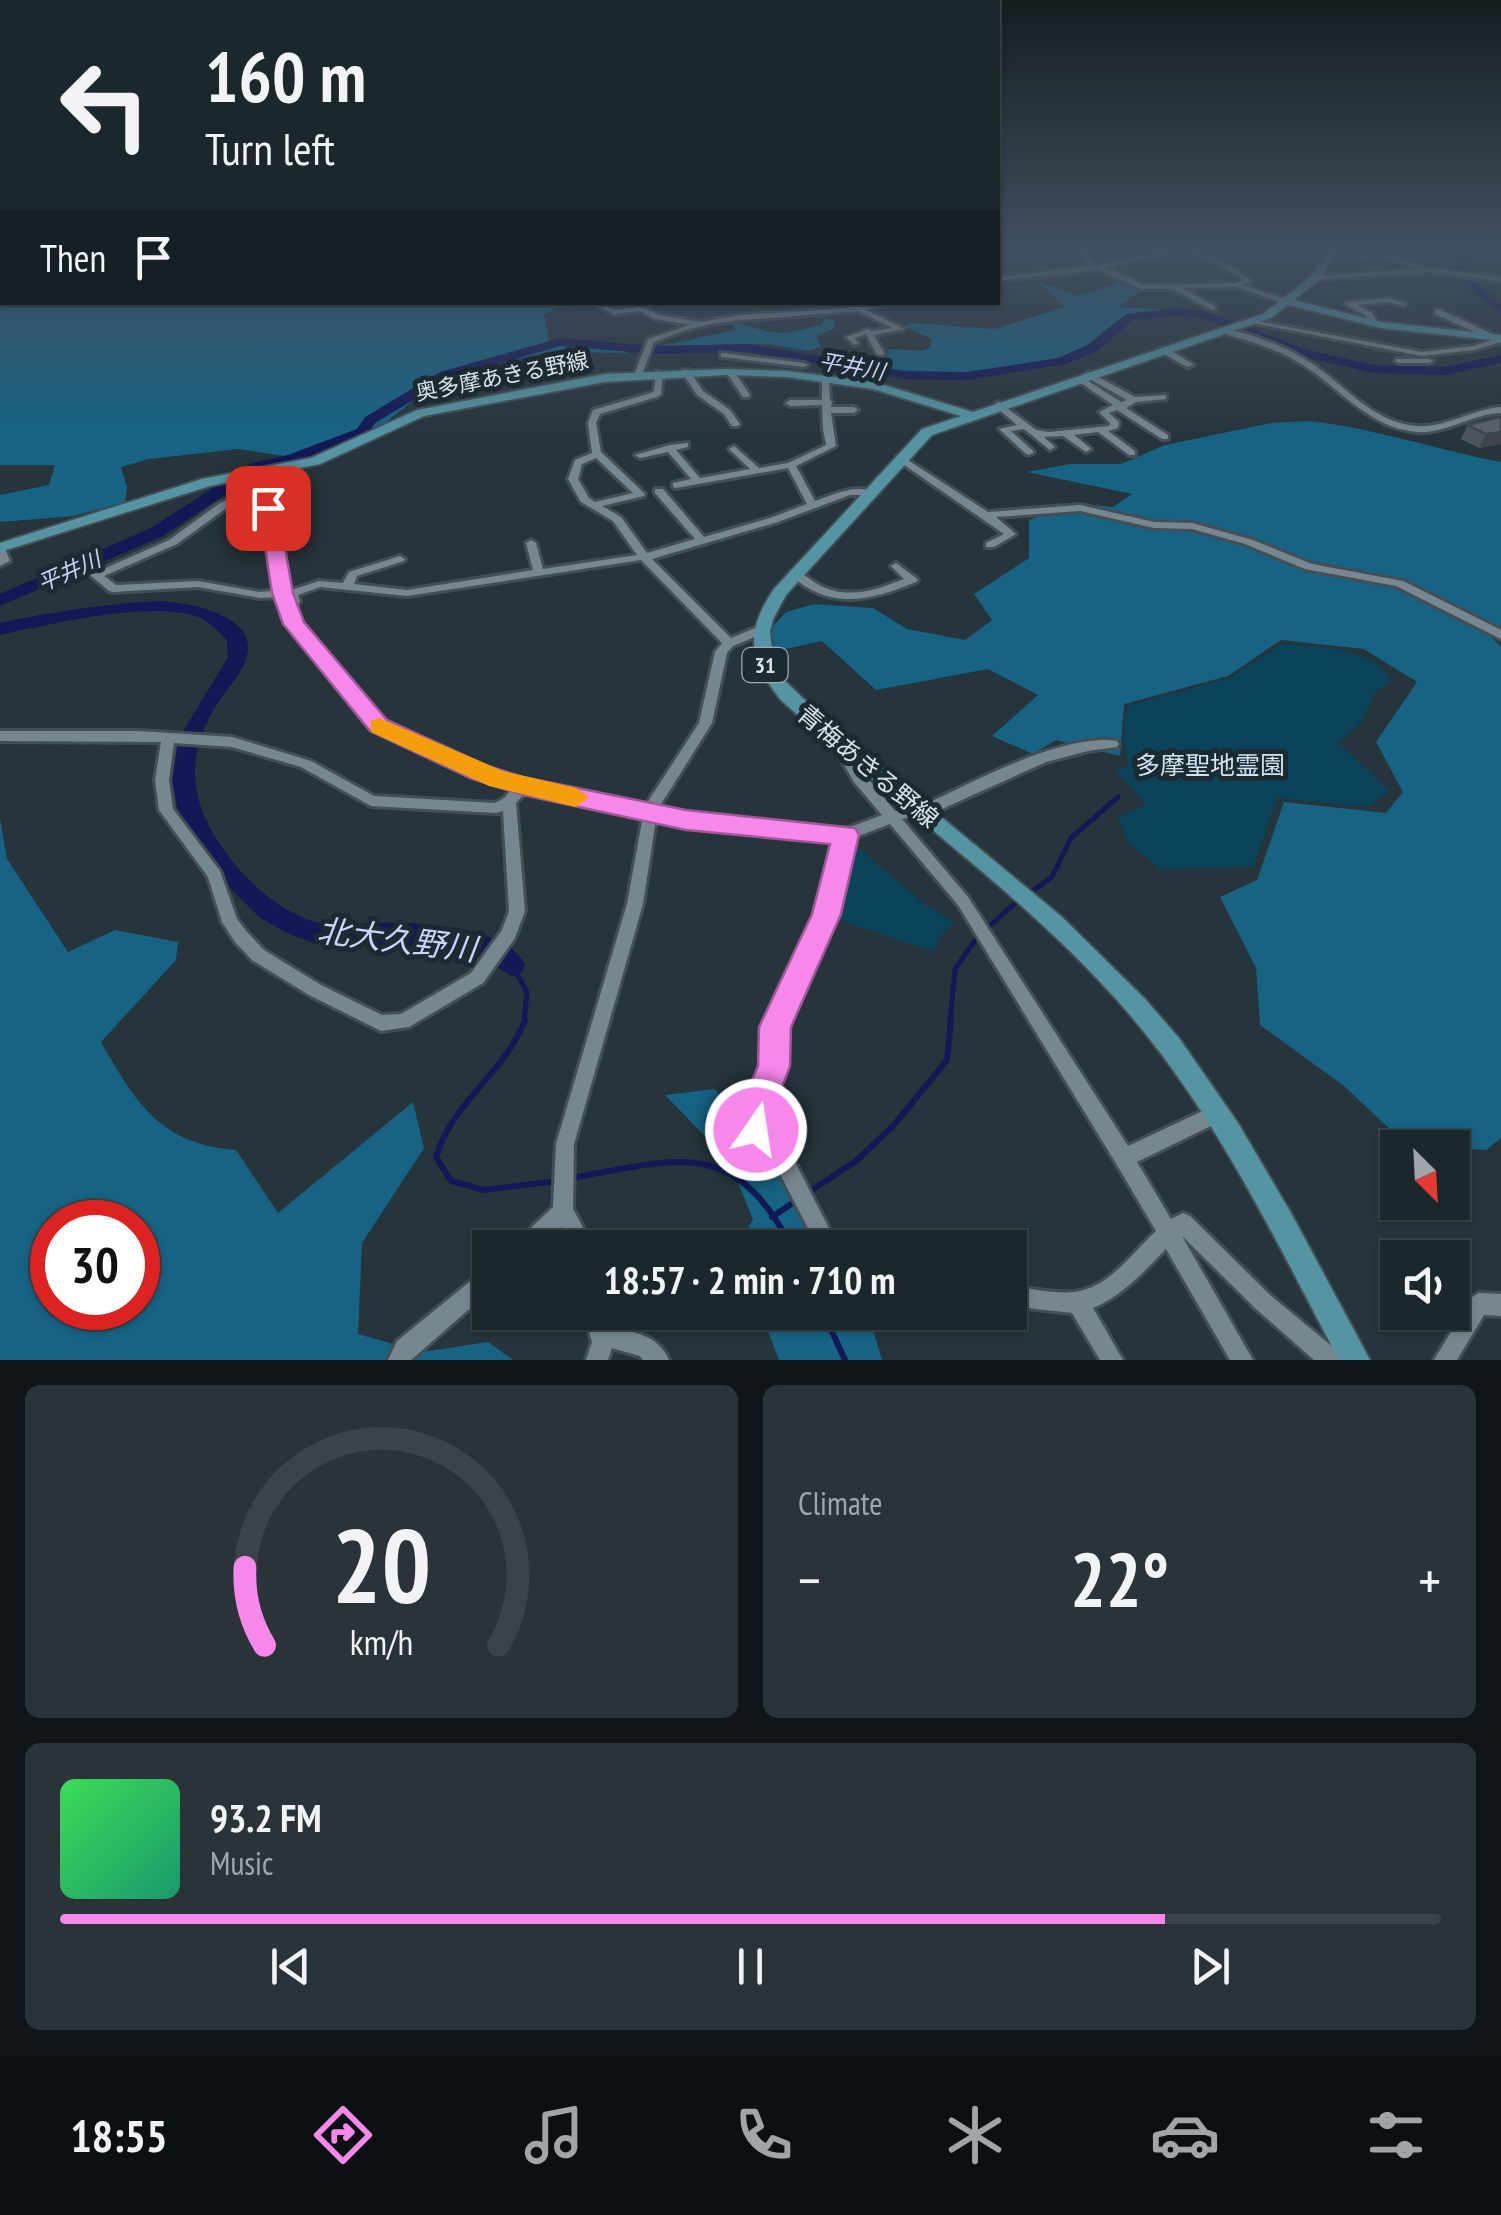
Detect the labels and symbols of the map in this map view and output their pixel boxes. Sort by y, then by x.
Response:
street label: 奥多摩あきる野線 [413,346,591,406]
water label: 平井川 [817,346,889,386]
pin [226,466,311,551]
water label: 平井川 [33,544,107,597]
road number: 31 [742,648,788,682]
street label: 青梅あきる野線 [791,698,945,834]
park label: 多摩聖地霊園 [1135,749,1285,781]
water label: 北大久野川 [315,908,482,970]
position arrow [704,1078,808,1182]
north arrow [1380,1130,1470,1220]
speed limit sign: 30 [30,1200,160,1330]

